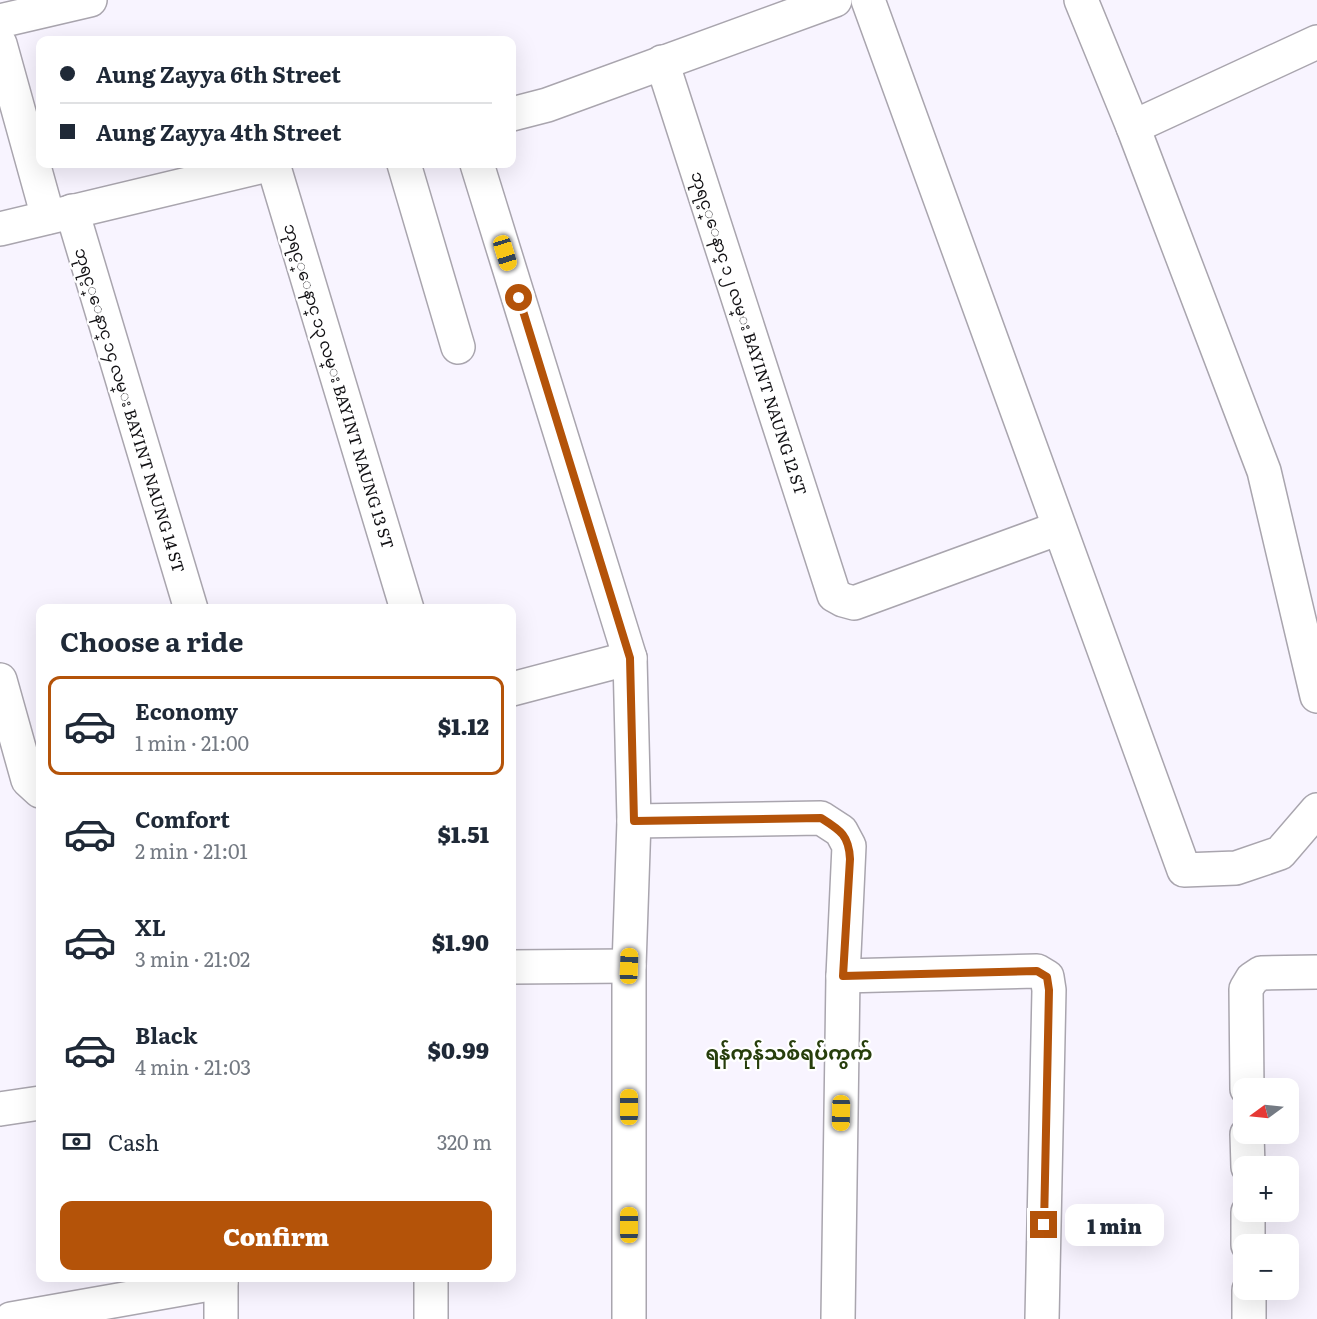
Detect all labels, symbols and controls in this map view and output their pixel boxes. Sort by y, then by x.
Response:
text: Aung Zayya 6th Street [96,57,341,90]
text: Aung Zayya 4th Street [96,115,341,148]
street label: ဘုရင့္ေနာင္ ၁၂ လမ္း BAYINT NAUNG 12 ST [682,168,814,500]
street label: ဘုရင့္ေနာင္ ၁၃ လမ္း BAYINT NAUNG 13 ST [275,220,401,553]
car [491,233,519,273]
street label: ဘုရင့္ေနာင္ ၁၄ လမ္း BAYINT NAUNG 14 ST [66,245,192,577]
route start [505,284,532,311]
text: Choose a ride [60,620,243,660]
text: Economy [135,694,238,727]
icon: car [63,699,117,753]
text: $1.12 [438,709,489,742]
text: 1 min · 21:00 [135,727,249,757]
text: Comfort [135,802,230,835]
icon: car [63,807,117,861]
text: $1.51 [437,817,489,850]
text: 2 min · 21:01 [135,835,248,865]
text: XL [135,910,166,943]
icon: car [63,915,117,969]
text: $1.90 [432,925,489,958]
text: 3 min · 21:02 [135,943,250,973]
car [619,948,639,984]
text: Black [135,1018,197,1051]
icon: car [63,1023,117,1077]
text: $0.99 [428,1033,489,1066]
district label: ရန်ကုန်သစ်ရပ်ကွက် [705,1036,873,1069]
text: 4 min · 21:03 [135,1051,251,1081]
north arrow [1233,1078,1299,1144]
map controls [1233,1078,1299,1300]
car [620,1089,638,1125]
car [832,1095,850,1131]
icon: cash [60,1125,93,1158]
text: Cash [108,1125,159,1158]
text: 320 m [437,1126,492,1156]
button: + [1233,1156,1299,1222]
button: Confirm [60,1201,492,1270]
callout: 1 min [1065,1204,1164,1246]
car [620,1207,638,1243]
text: 1 min [1087,1210,1142,1240]
route end [1030,1211,1057,1238]
button: − [1233,1234,1299,1300]

